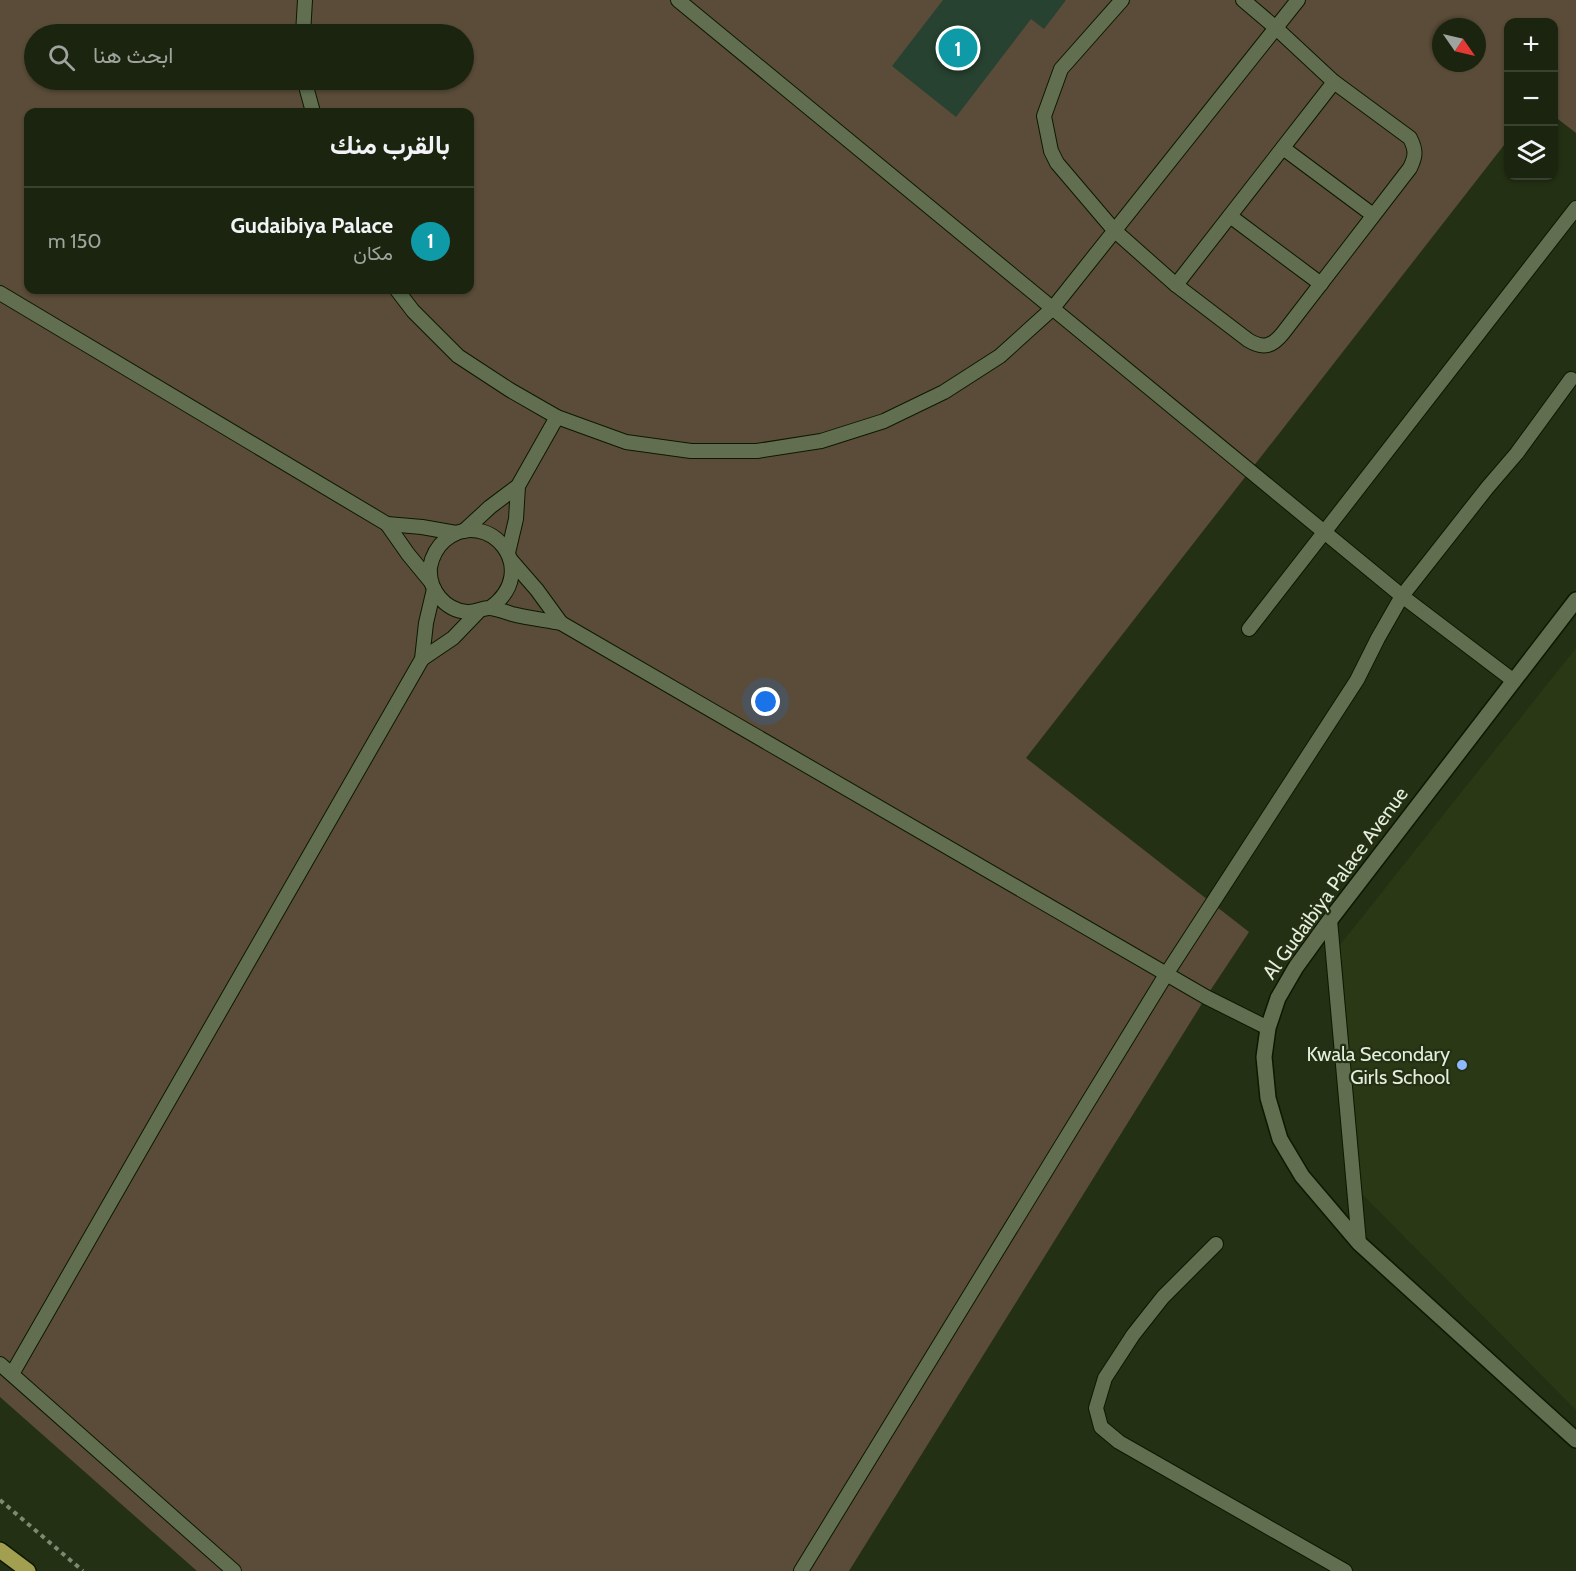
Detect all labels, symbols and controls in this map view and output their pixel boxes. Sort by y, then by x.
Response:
north arrow [1432,18,1486,72]
map controls [1504,18,1558,180]
button: + [1504,18,1558,72]
search box [24,24,474,90]
pin: 1 [938,26,978,70]
icon: search [45,41,78,74]
text: ابحث هنا [93,42,173,69]
button: − [1504,72,1558,126]
button: layers [1504,126,1558,180]
text: بالقرب منك [330,129,450,161]
text: Gudaibiya Palace [230,212,393,239]
text: 150 m [48,229,101,253]
text: 1 [427,229,434,253]
text: مكان [353,241,393,265]
your location [751,687,780,716]
street label: Al Gudaibiya Palace Avenue [1257,782,1413,984]
place label: Kwala Secondary Girls School [1307,1042,1450,1089]
marker: Kwala Secondary Girls School [1455,1058,1469,1072]

